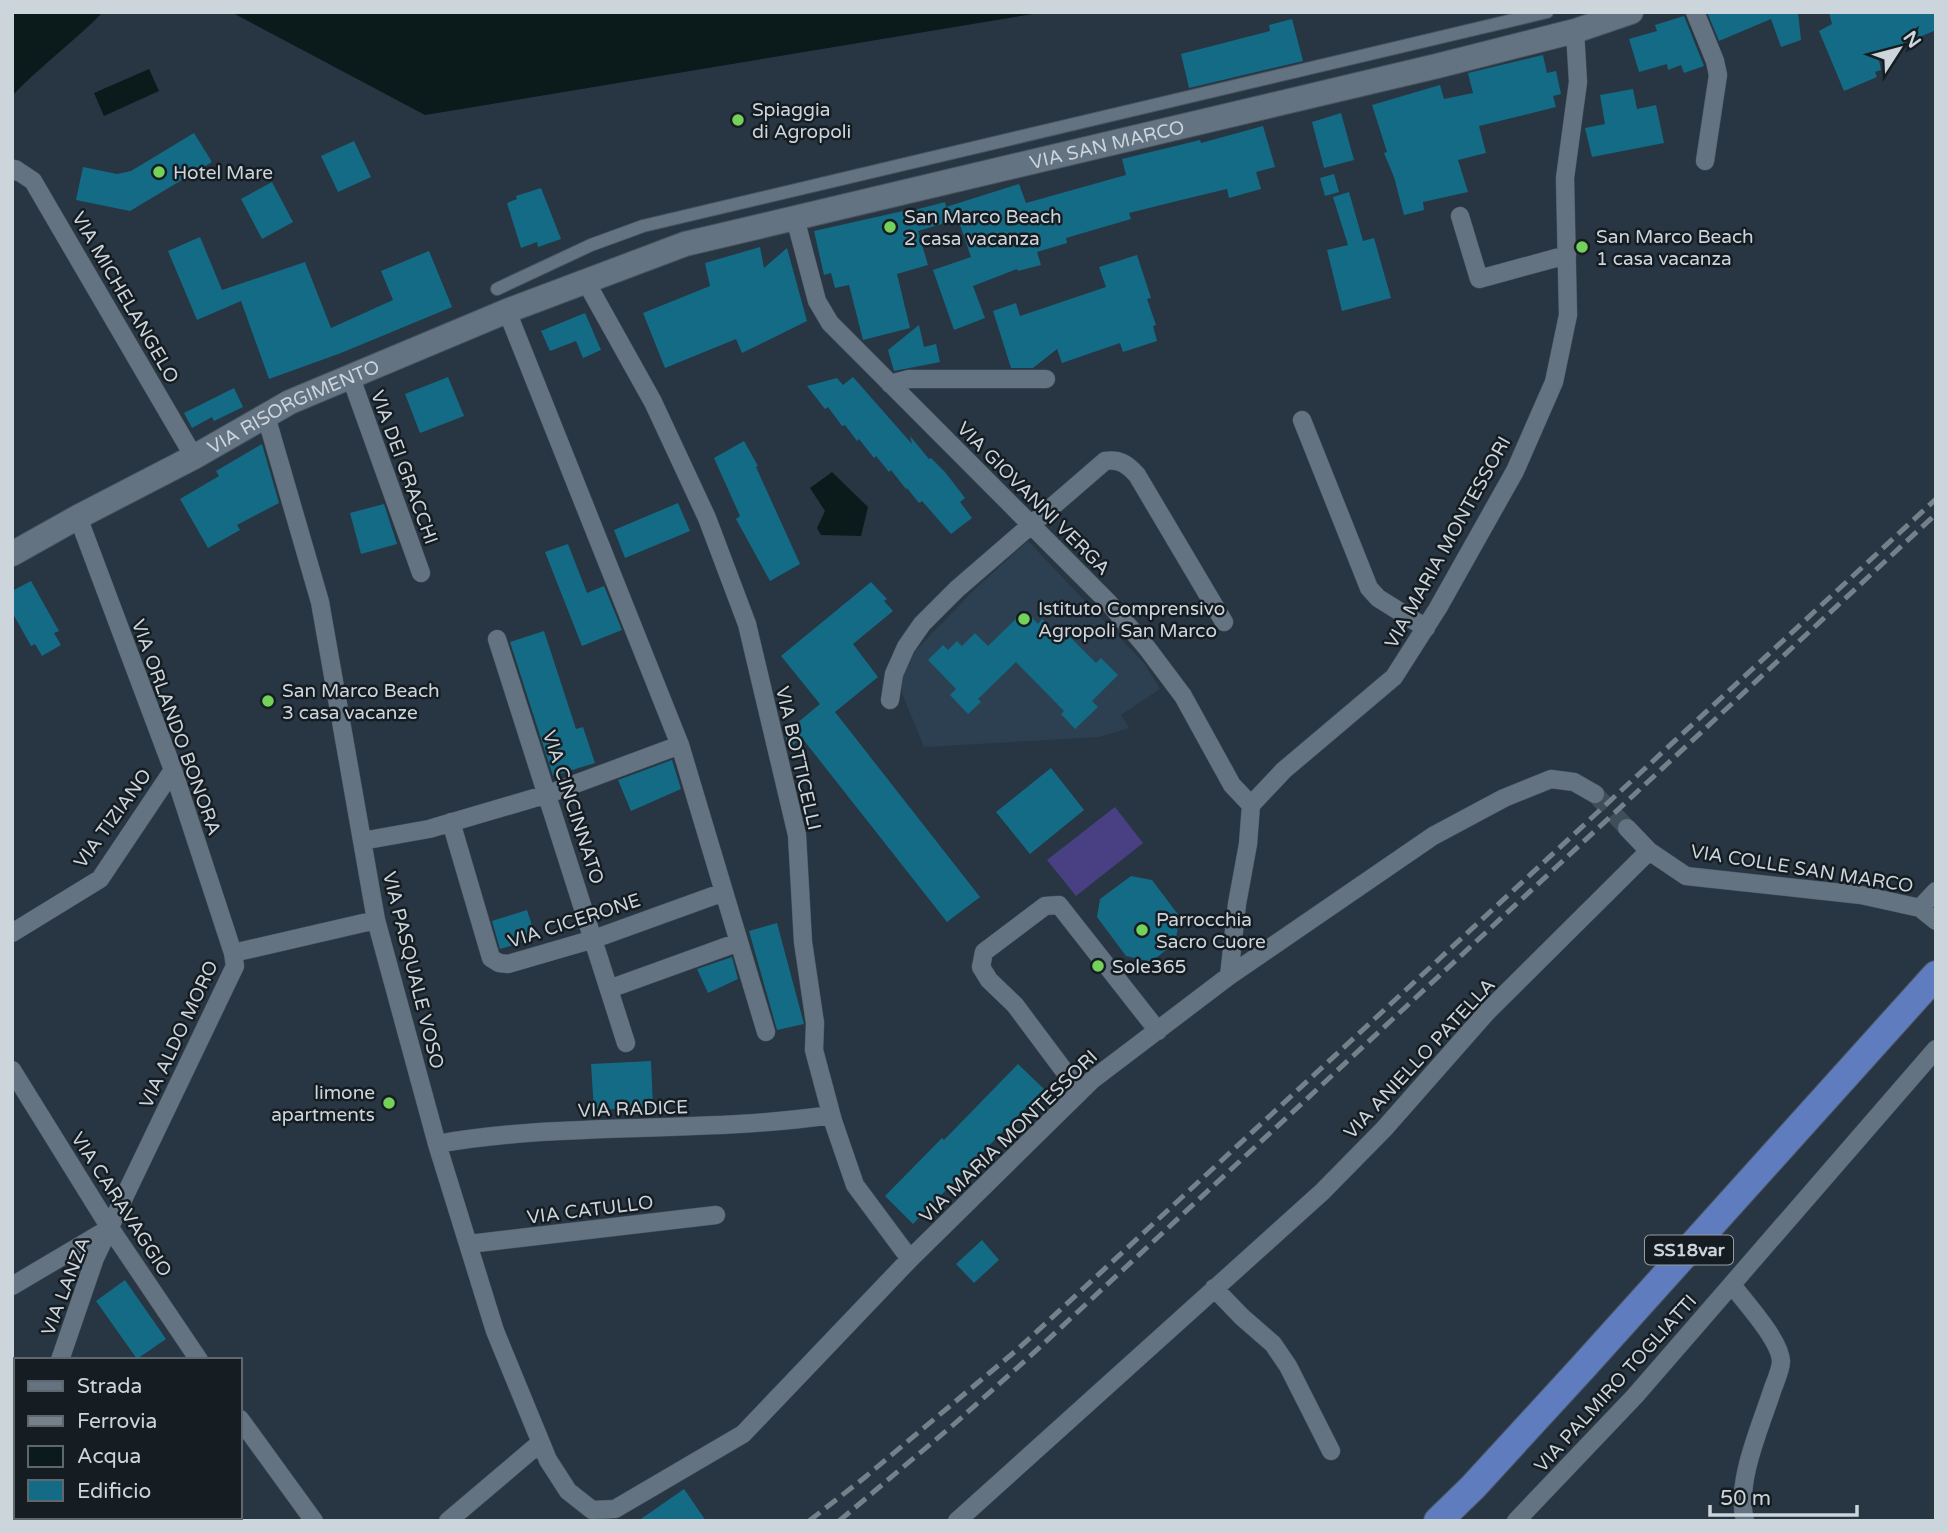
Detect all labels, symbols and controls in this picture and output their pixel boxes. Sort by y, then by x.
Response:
north arrow [1864,14,1934,84]
text: N [1899,27,1925,52]
place label: Spiaggia di Agropoli [752,99,851,143]
marker: Spiaggia di Agropoli [730,112,746,128]
street label: VIA SAN MARCO [1028,116,1187,174]
place label: Hotel Mare [173,162,273,184]
marker: Hotel Mare [151,164,167,180]
place label: San Marco Beach 2 casa vacanza [904,206,1062,250]
street label: VIA MICHELANGELO [67,208,183,387]
marker: San Marco Beach 2 casa vacanza [882,219,898,235]
place label: San Marco Beach 1 casa vacanza [1596,226,1754,270]
marker: San Marco Beach 1 casa vacanza [1574,239,1590,255]
street label: VIA RISORGIMENTO [204,356,383,459]
street label: VIA DEI GRACCHI [366,387,442,547]
street label: VIA GIOVANNI VERGA [952,418,1114,580]
street label: VIA MARIA MONTESSORI [1380,433,1515,652]
place label: Istituto Comprensivo Agropoli San Marco [1038,598,1225,642]
marker: Istituto Comprensivo Agropoli San Marco [1016,611,1032,627]
street label: VIA ORLANDO BONORA [127,616,225,838]
place label: San Marco Beach 3 casa vacanze [282,680,440,724]
street label: VIA BOTTICELLI [771,684,825,832]
marker: San Marco Beach 3 casa vacanze [260,693,276,709]
street label: VIA CINCINNATO [538,728,608,887]
street label: VIA TIZIANO [69,765,156,872]
street label: VIA COLLE SAN MARCO [1689,840,1915,897]
street label: VIA PASQUALE VOSO [378,869,448,1071]
street label: VIA CICERONE [505,889,643,953]
place label: Parrocchia Sacro Cuore [1156,909,1266,953]
marker: Parrocchia Sacro Cuore [1134,922,1150,938]
place label: Sole365 [1112,956,1187,978]
street label: VIA ALDO MORO [135,957,223,1112]
marker: Sole365 [1090,958,1106,974]
street label: VIA ANIELLO PATELLA [1340,974,1500,1143]
street label: VIA MARIA MONTESSORI [915,1046,1102,1228]
place label: limone apartments [271,1082,375,1126]
marker: limone apartments [381,1095,397,1111]
street label: VIA RADICE [577,1096,689,1122]
street label: VIA CARAVAGGIO [66,1128,176,1281]
street label: VIA CATULLO [526,1191,655,1229]
street label: VIA LANZA [37,1234,95,1339]
road number: SS18var [1645,1236,1733,1265]
street label: VIA PALMIRO TOGLIATTI [1530,1290,1701,1477]
legend [14,1358,242,1519]
text: Strada [77,1374,142,1399]
text: Ferrovia [77,1409,157,1434]
text: Acqua [77,1444,141,1469]
scale bar [1710,1474,1857,1518]
text: Edificio [77,1479,151,1504]
text: 50 m [1720,1486,1771,1511]

